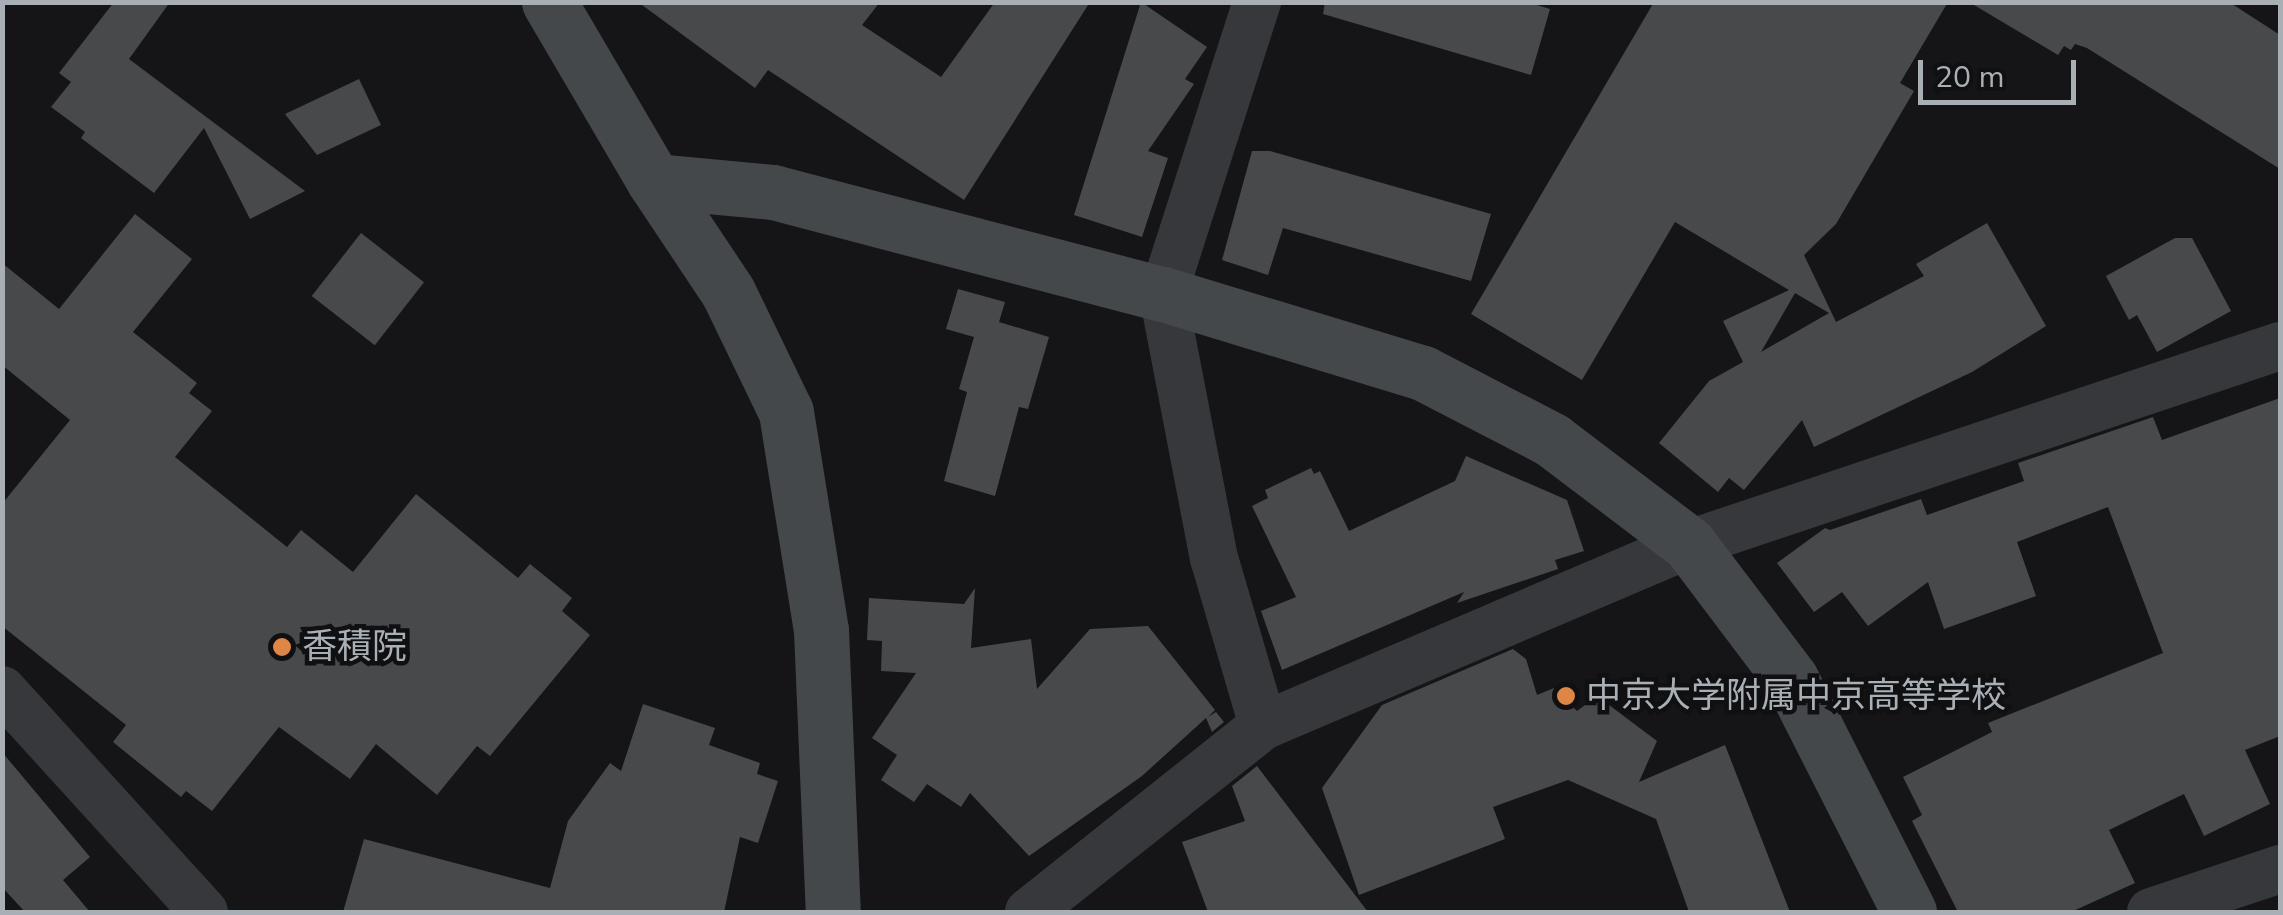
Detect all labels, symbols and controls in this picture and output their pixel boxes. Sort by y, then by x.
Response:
scale bar [1923,40,2080,102]
text: 20 m [1935,57,2004,98]
place label: 香積院 [302,626,407,668]
marker: 香積院 [271,636,293,658]
place label: 中京大学附属中京高等学校 [1586,675,2006,717]
marker: 中京大学附属中京高等学校 [1555,685,1577,707]

